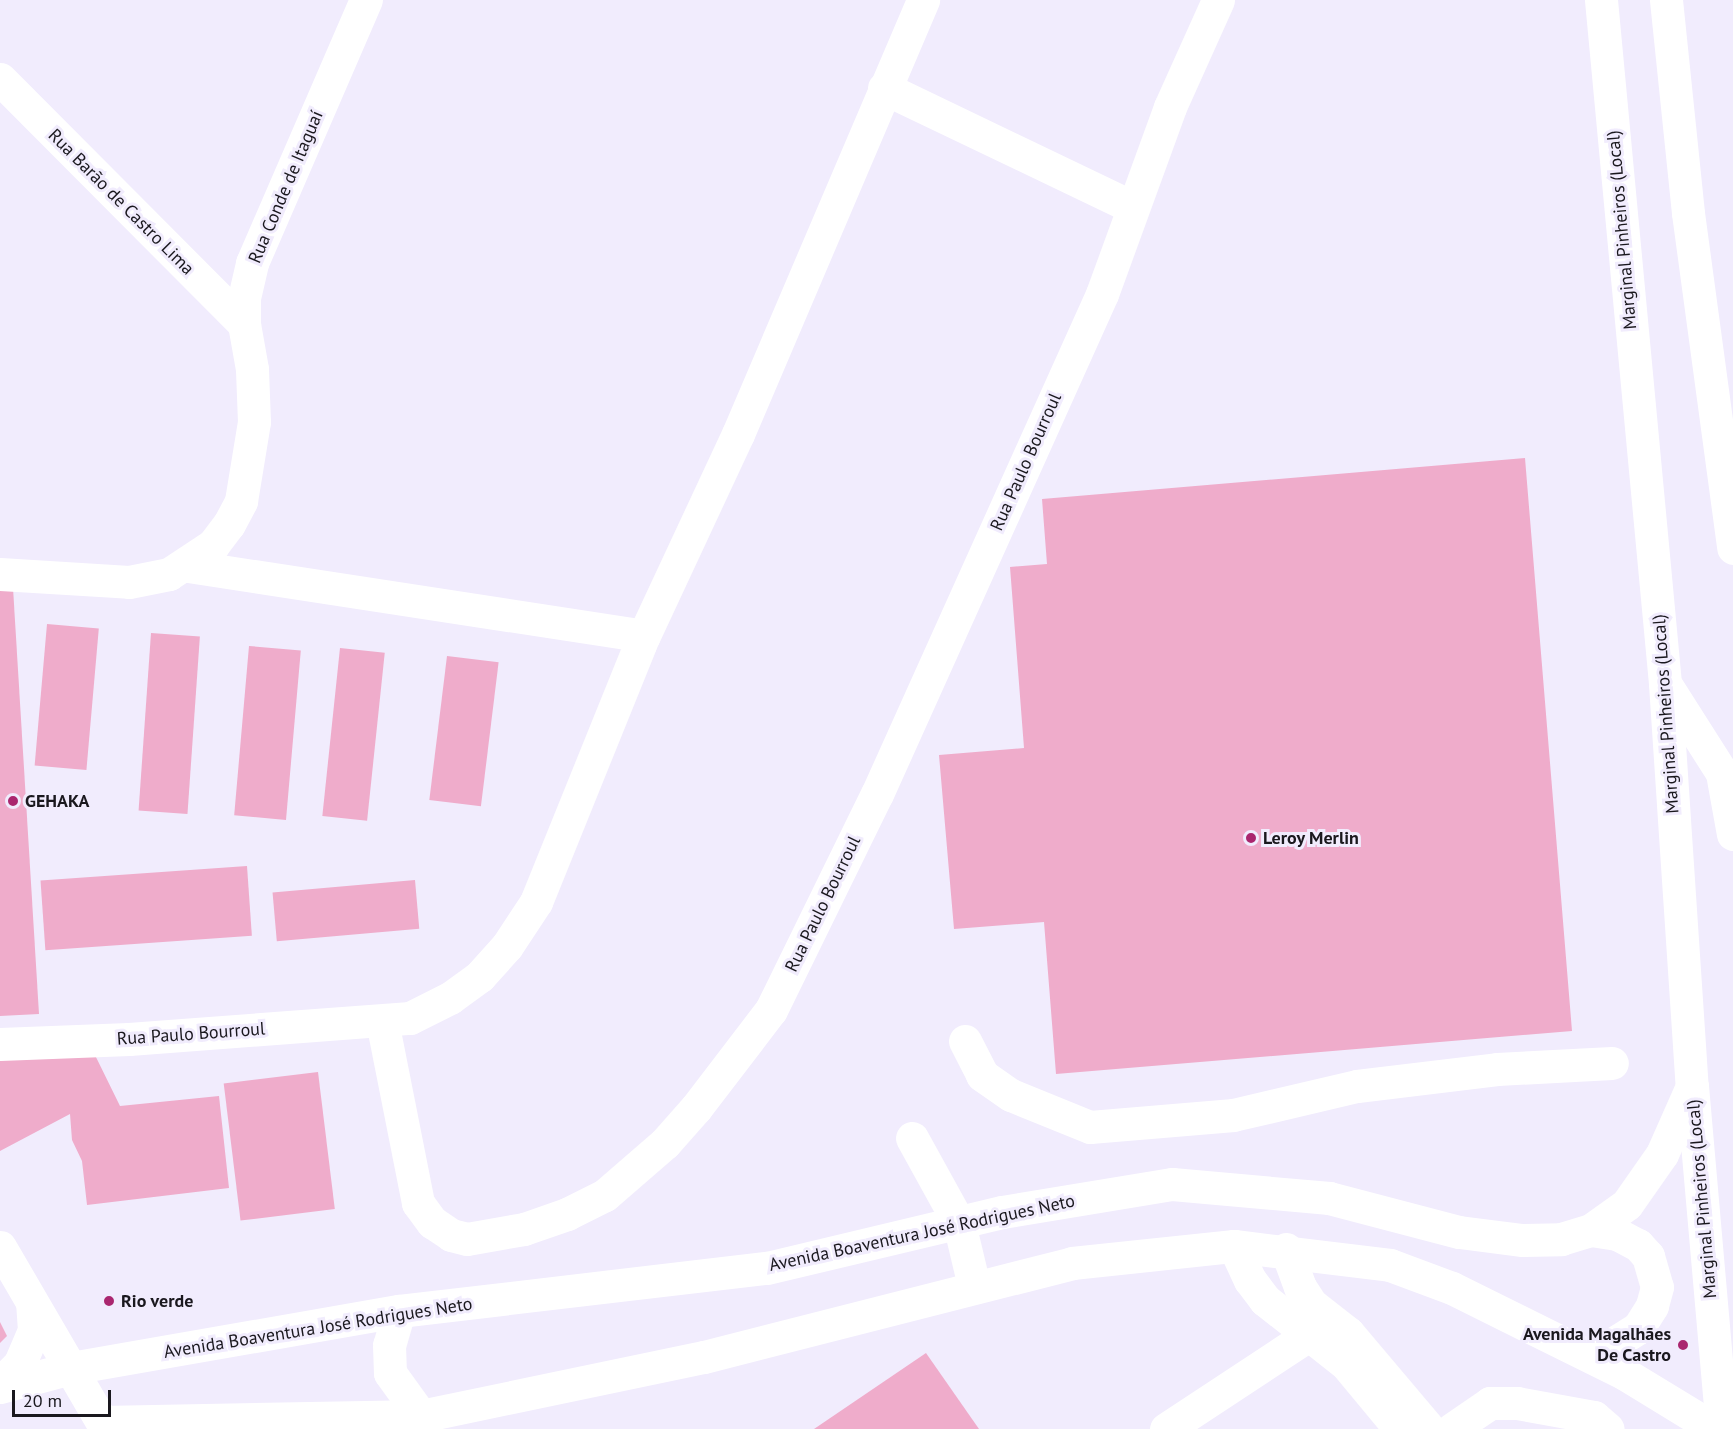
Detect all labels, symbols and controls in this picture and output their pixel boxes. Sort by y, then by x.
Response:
street label: Rua Conde de Itaguaí [244,107,328,267]
street label: Rua Barão de Castro Lima [44,125,198,279]
street label: Marginal Pinheiros (Local) [1603,130,1641,330]
street label: Rua Paulo Bourroul [986,390,1066,534]
street label: Marginal Pinheiros (Local) [1648,614,1684,814]
place label: GEHAKA [25,790,89,812]
marker: GEHAKA [6,794,20,808]
place label: Leroy Merlin [1263,827,1359,849]
marker: Leroy Merlin [1244,831,1258,845]
street label: Rua Paulo Bourroul [781,833,865,975]
street label: Rua Paulo Bourroul [116,1018,266,1050]
street label: Marginal Pinheiros (Local) [1683,1099,1721,1299]
street label: Avenida Boaventura José Rodrigues Neto [767,1190,1077,1276]
place label: Rio verde [121,1290,194,1312]
street label: Avenida Boaventura José Rodrigues Neto [162,1293,474,1363]
marker: Rio verde [102,1294,116,1308]
place label: Avenida Magalhães De Castro [1523,1324,1671,1366]
marker: Avenida Magalhães De Castro [1676,1338,1690,1352]
scale bar [15,1378,114,1416]
text: 20 m [23,1389,62,1412]

